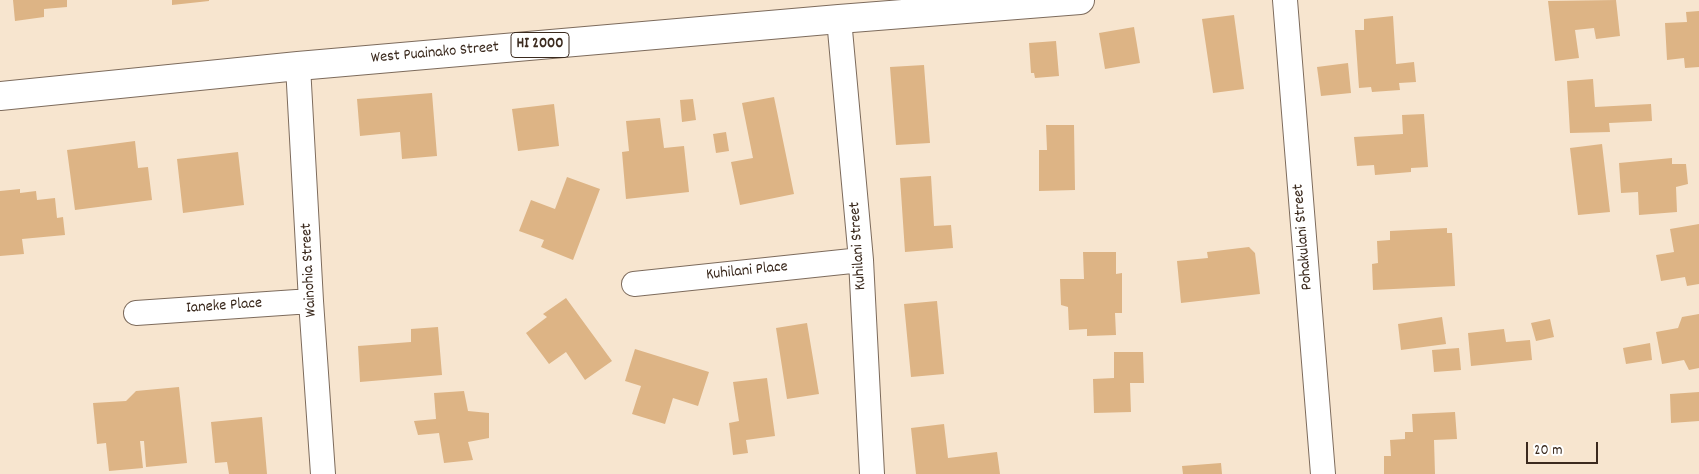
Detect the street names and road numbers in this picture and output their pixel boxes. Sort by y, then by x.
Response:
road number: HI 2000 [511,32,569,58]
street label: West Puainako Street [370,39,500,69]
street label: Pohakulani Street [1290,183,1318,291]
street label: Kuhilani Street [846,201,872,291]
street label: Wainohia Street [298,222,322,318]
street label: Kuhilani Place [705,258,789,286]
street label: Ianeke Place [185,295,263,319]

